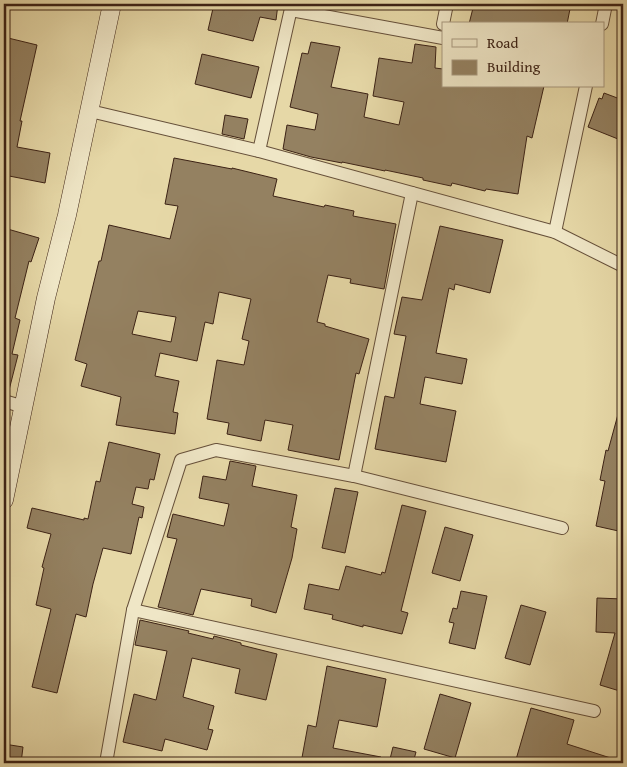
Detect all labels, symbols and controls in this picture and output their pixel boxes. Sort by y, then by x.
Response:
legend [442,22,604,88]
text: Road [487,32,518,53]
text: Building [487,56,541,77]

